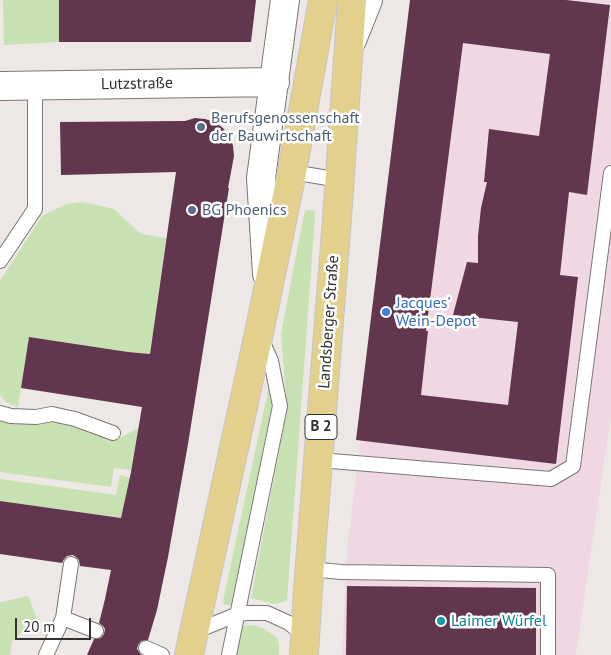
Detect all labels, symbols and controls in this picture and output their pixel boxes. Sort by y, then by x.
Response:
street label: Lutzstraße [101,74,173,94]
place label: Berufsgenossenschaft der Bauwirtschaft [211,108,360,146]
marker: Berufsgenossenschaft der Bauwirtschaft [195,121,207,133]
place label: BG Phoenics [202,200,287,220]
marker: BG Phoenics [186,204,198,216]
street label: Landsberger Straße [315,255,343,389]
place label: Jacques’ Wein-Depot [396,293,477,331]
marker: Jacques’ Wein-Depot [380,306,392,318]
road number: B 2 [305,414,337,440]
scale bar [18,608,94,640]
place label: Laimer Würfel [451,611,547,631]
marker: Laimer Würfel [435,615,447,627]
text: 20 m [23,617,56,636]

